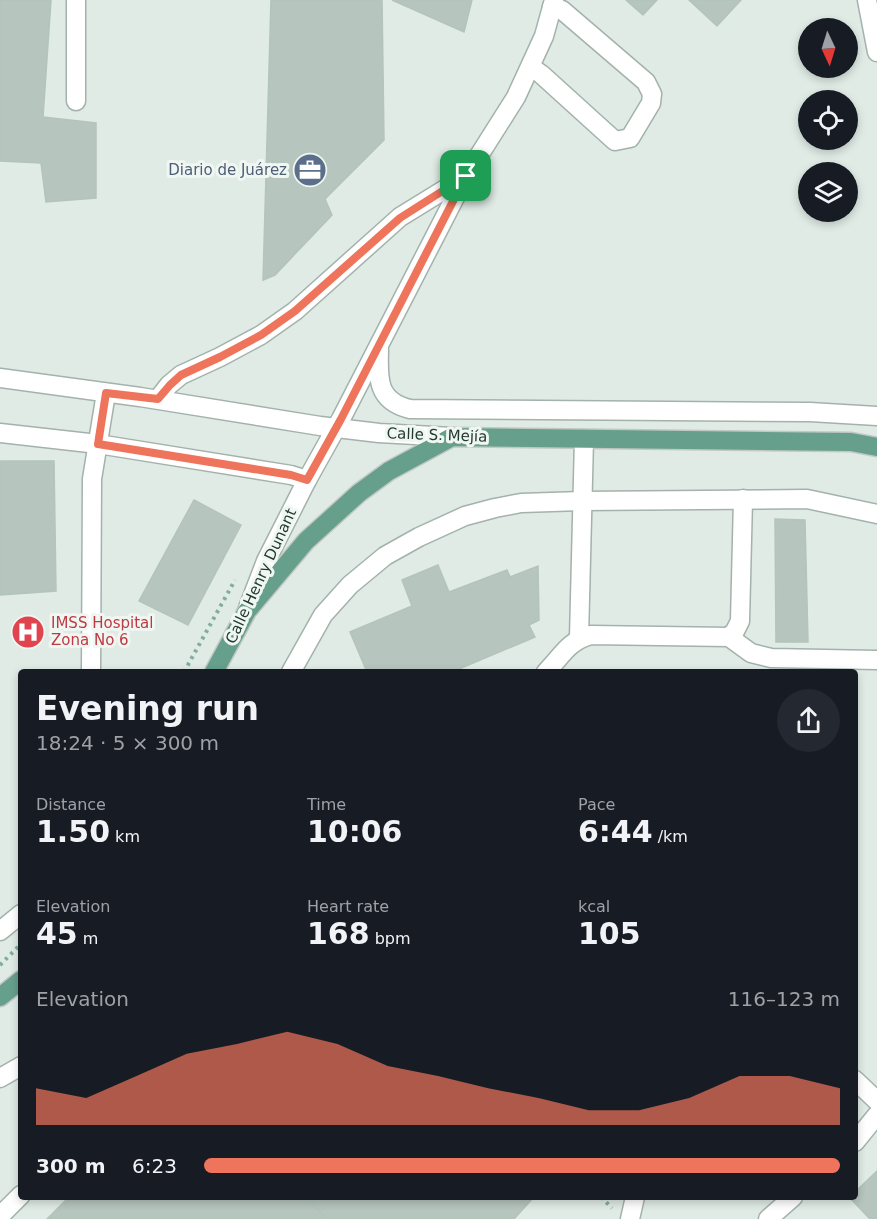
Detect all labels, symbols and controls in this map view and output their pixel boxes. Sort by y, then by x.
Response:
north arrow [798,18,858,78]
map controls [798,18,858,222]
button: locate [798,90,858,150]
pin [440,150,491,201]
office icon: Diario de Juárez [292,152,328,188]
icon: arrive [449,159,482,192]
place label: Diario de Juárez [168,161,287,179]
button: layers [798,162,858,222]
street label: Calle S. Mejía [386,424,488,446]
street label: Calle Henry Dunant [222,505,300,646]
hospital icon: IMSS Hospital Zona No 6 [10,614,46,650]
place label: IMSS Hospital Zona No 6 [51,614,153,649]
text: Evening run [36,689,259,728]
button: share [777,689,840,752]
text: 18:24 · 5 × 300 m [36,731,219,755]
text: Distance [36,795,106,814]
text: Time [307,795,346,814]
text: Pace [578,795,615,814]
text: 1.50 [36,814,110,849]
text: 10:06 [307,814,403,849]
text: 6:44 [578,814,653,849]
text: km [110,827,140,846]
text: /km [653,827,688,846]
text: Elevation [36,897,110,916]
text: Heart rate [307,897,389,916]
text: kcal [578,897,610,916]
text: 45 [36,916,78,951]
text: 168 [307,916,370,951]
text: 105 [578,916,641,951]
text: m [78,929,98,948]
text: bpm [370,929,411,948]
text: Elevation [36,987,129,1011]
text: 116–123 m [728,987,840,1011]
text: 300 m [36,1154,106,1178]
text: 6:23 [132,1154,177,1178]

